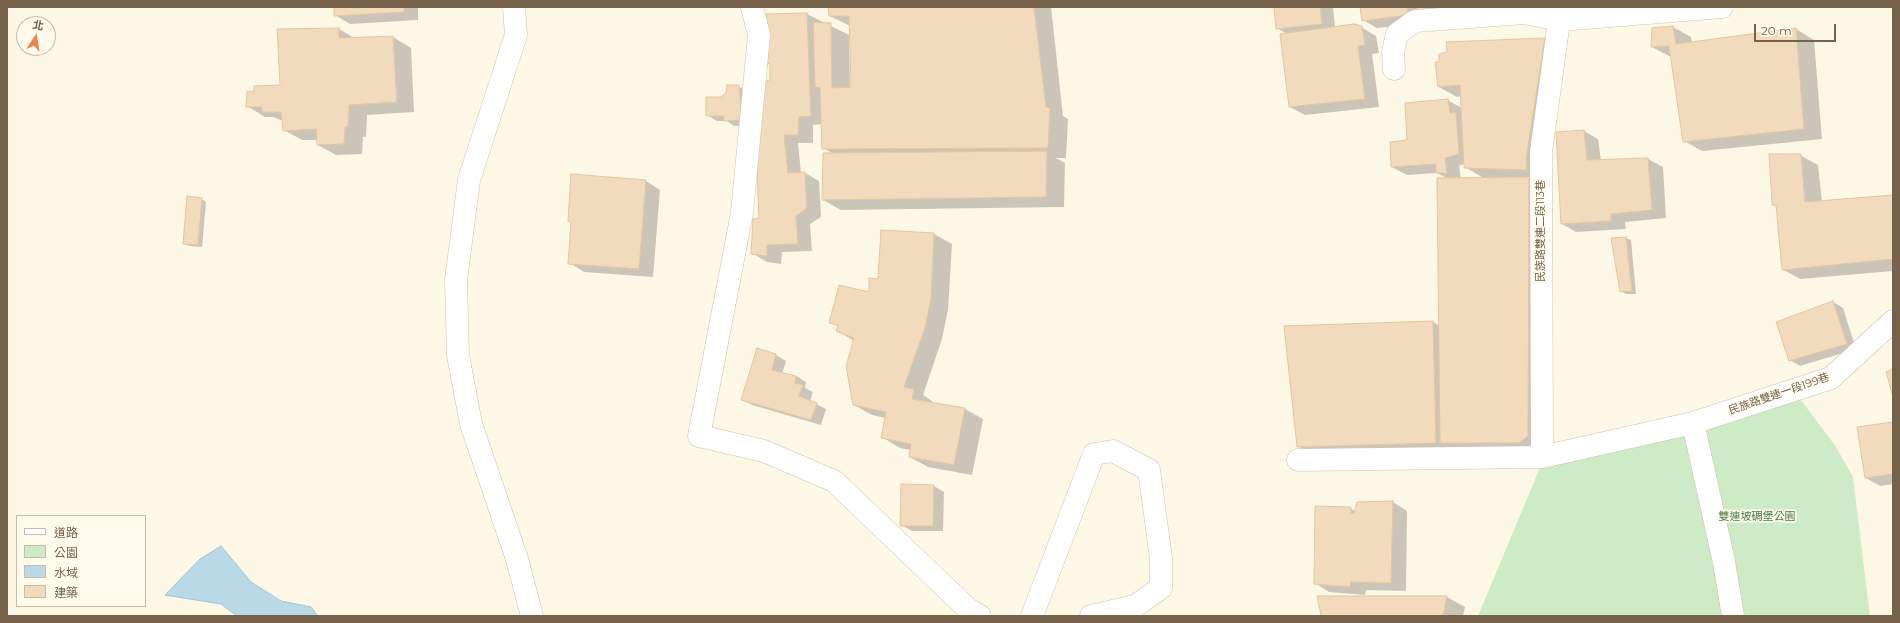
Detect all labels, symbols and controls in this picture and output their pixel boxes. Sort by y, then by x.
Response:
north arrow [16,16,56,56]
scale bar [1756,16,1838,42]
text: 北 [31,17,45,33]
text: 20 m [1761,23,1792,38]
street label: 民族路雙連二段113巷 [1534,180,1548,282]
street label: 民族路雙連一段199巷 [1727,371,1831,417]
park label: 雙連坡碉堡公園 [1719,510,1795,524]
legend [16,515,146,607]
text: 道路 [54,525,78,540]
text: 公園 [54,545,78,560]
text: 水域 [54,565,78,580]
text: 建築 [54,585,78,600]

